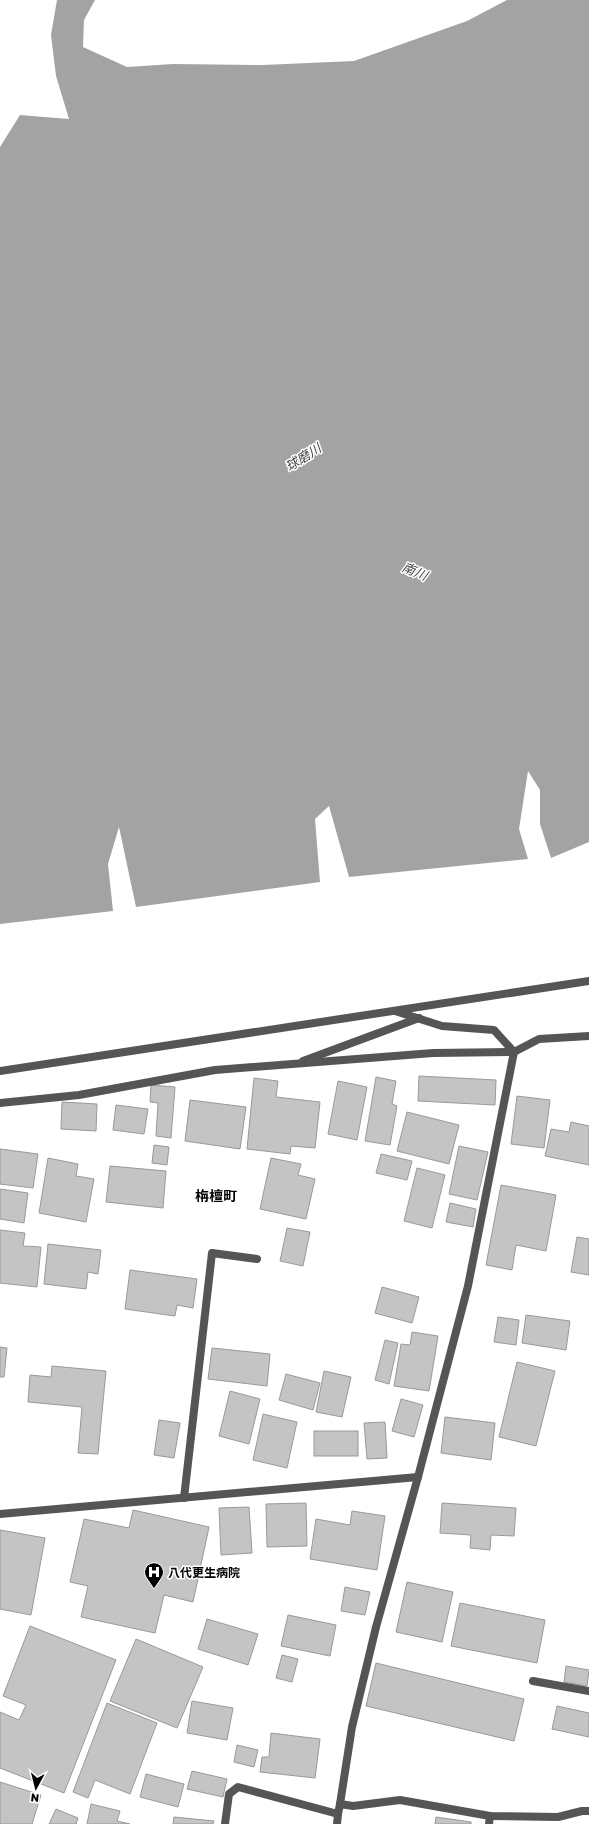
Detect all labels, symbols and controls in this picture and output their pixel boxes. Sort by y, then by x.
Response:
water label: 球磨川 [282,439,325,474]
water label: 南川 [400,559,432,584]
district label: 栴檀町 [195,1187,237,1204]
hospital icon: 八代更生病院 [143,1561,165,1589]
place label: 八代更生病院 [168,1565,240,1580]
north arrow [16,1768,56,1808]
text: N [30,1791,40,1805]

